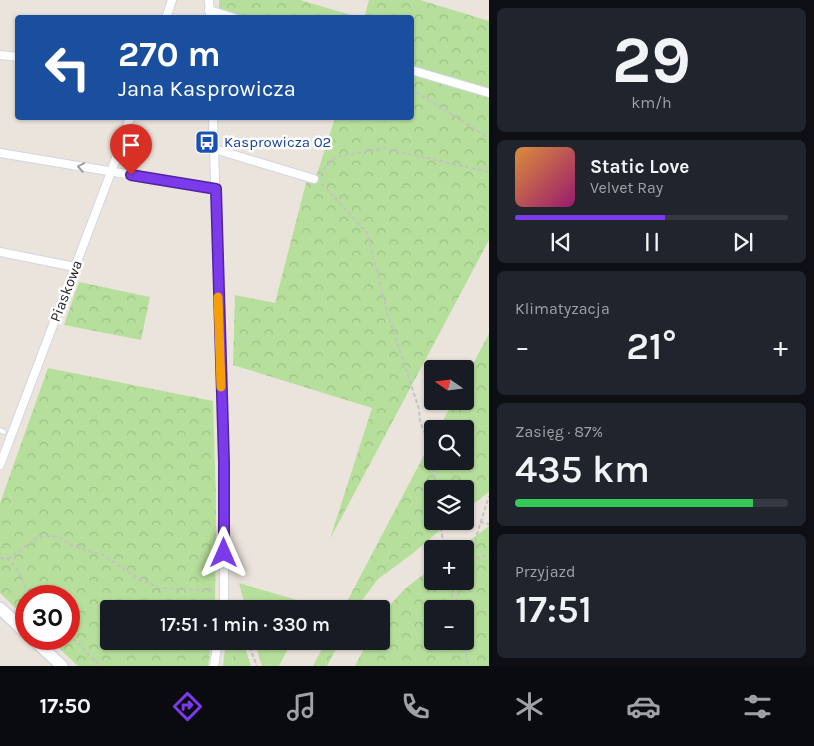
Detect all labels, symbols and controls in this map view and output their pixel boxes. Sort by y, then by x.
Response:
text: 29 [612,22,691,98]
text: 270 m [118,34,221,75]
icon: left [35,35,100,100]
text: Jana Kasprowicza [118,76,296,102]
text: km/h [631,93,672,112]
pin [110,124,152,175]
bus stop icon: Kasprowicza 02 [194,129,220,155]
icon: arrive [117,131,145,159]
place label: Kasprowicza 02 [224,133,331,151]
text: Static Love [590,156,689,178]
one-way arrow [77,162,85,172]
text: Velvet Ray [590,178,663,197]
icon: previous [547,228,575,256]
icon: pause [638,228,666,256]
icon: next [729,228,757,256]
street label: Piaskowa [46,258,86,324]
text: Klimatyzacja [515,299,610,318]
text: 21° [626,324,677,369]
text: − [515,330,530,363]
text: + [773,330,788,363]
north arrow [424,360,474,410]
map controls [424,360,474,650]
button: search [424,420,474,470]
text: Zasięg · 87% [515,422,603,441]
text: 435 km [515,447,650,492]
button: layers [424,480,474,530]
position arrow [197,526,249,578]
button: + [424,540,474,590]
text: Przyjazd [515,562,576,581]
speed limit sign: 30 [15,585,80,650]
text: 17:51 [515,587,592,632]
button: − [424,600,474,650]
text: 17:51 · 1 min · 330 m [160,614,330,636]
icon: directions [170,689,205,724]
icon: music [284,689,319,724]
icon: phone [398,689,433,724]
icon: climate [512,689,547,724]
icon: car [626,689,661,724]
icon: filters [740,689,775,724]
text: 17:50 [39,693,91,719]

